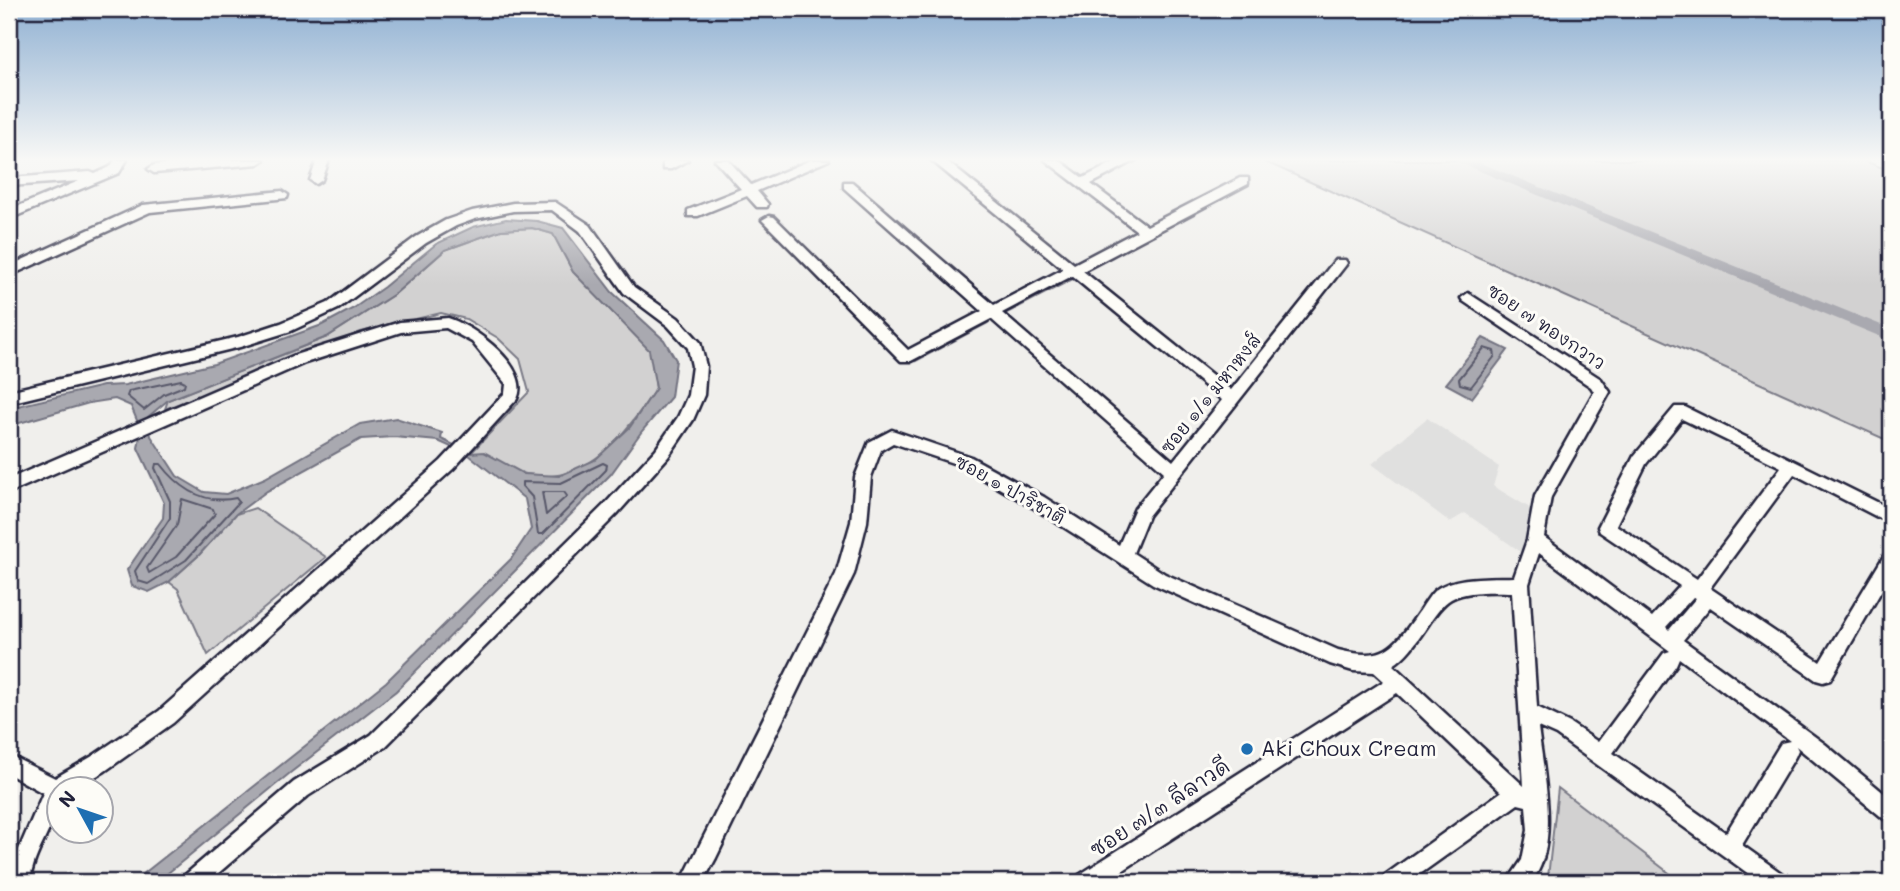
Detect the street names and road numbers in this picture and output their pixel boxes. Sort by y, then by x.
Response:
street label: ซอย ๗ ทองกวาว [1483,278,1610,375]
street label: ซอย ๑/๑ มหาหงส์ [1154,328,1266,458]
street label: ซอย ๑ ปาริชาติ [951,449,1070,529]
street label: ซอย ๗/๓ ลีลาวดี [1084,751,1234,862]

